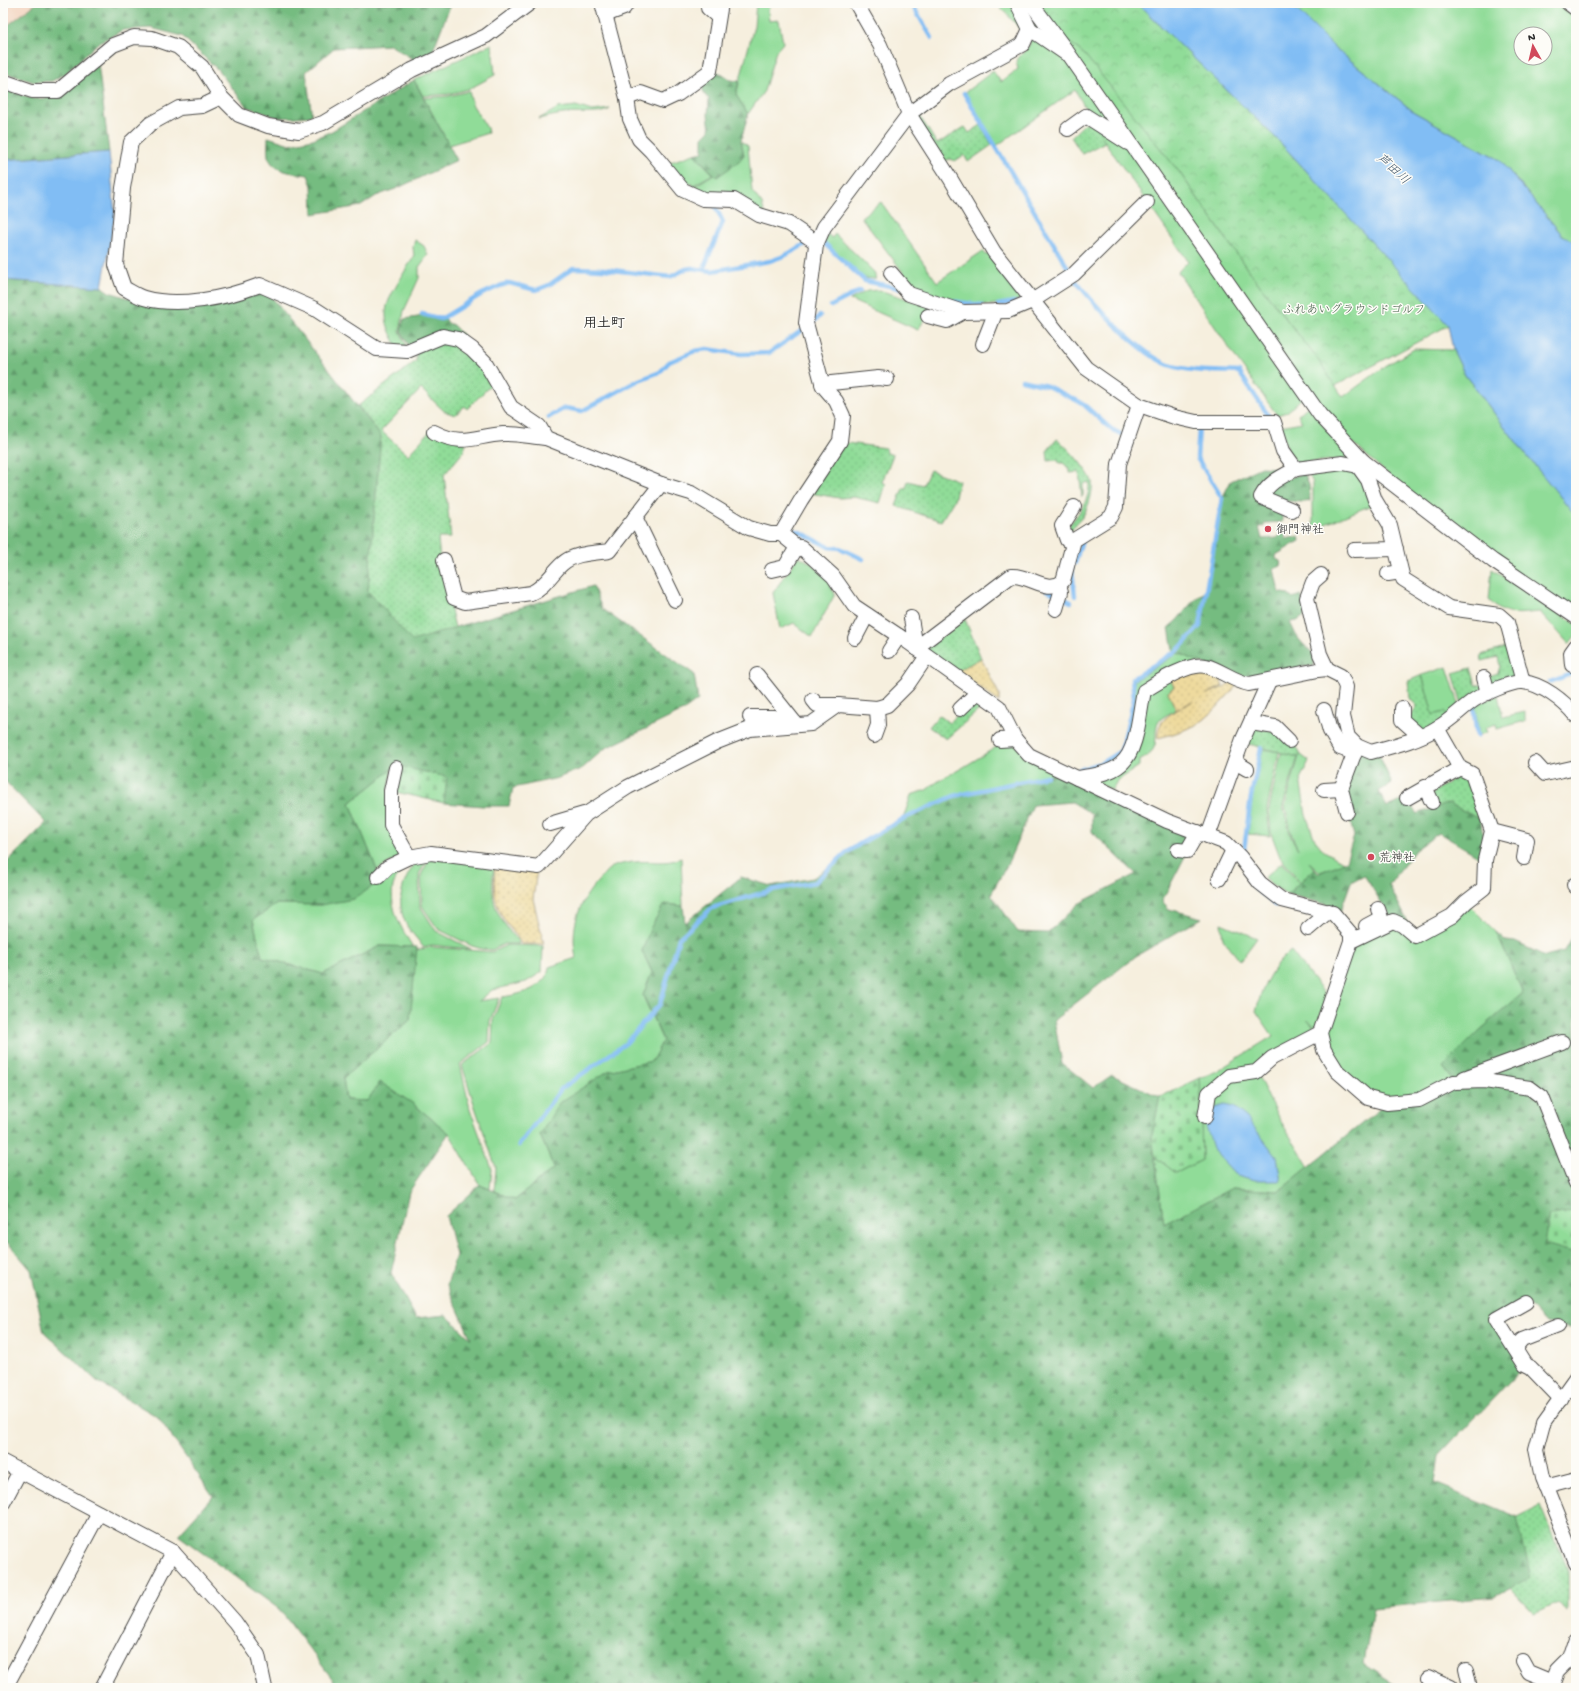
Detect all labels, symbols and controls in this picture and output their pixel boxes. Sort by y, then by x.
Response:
north arrow [1513,26,1553,66]
text: N [1527,32,1536,45]
water label: 芦田川 [1373,150,1413,188]
park label: ふれあいグラウンドゴルフ [1282,303,1426,318]
district label: 用土町 [583,316,625,333]
place label: 御門神社 [1276,523,1324,538]
marker: 御門神社 [1263,524,1273,534]
place label: 荒神社 [1379,851,1415,866]
marker: 荒神社 [1366,852,1376,862]

